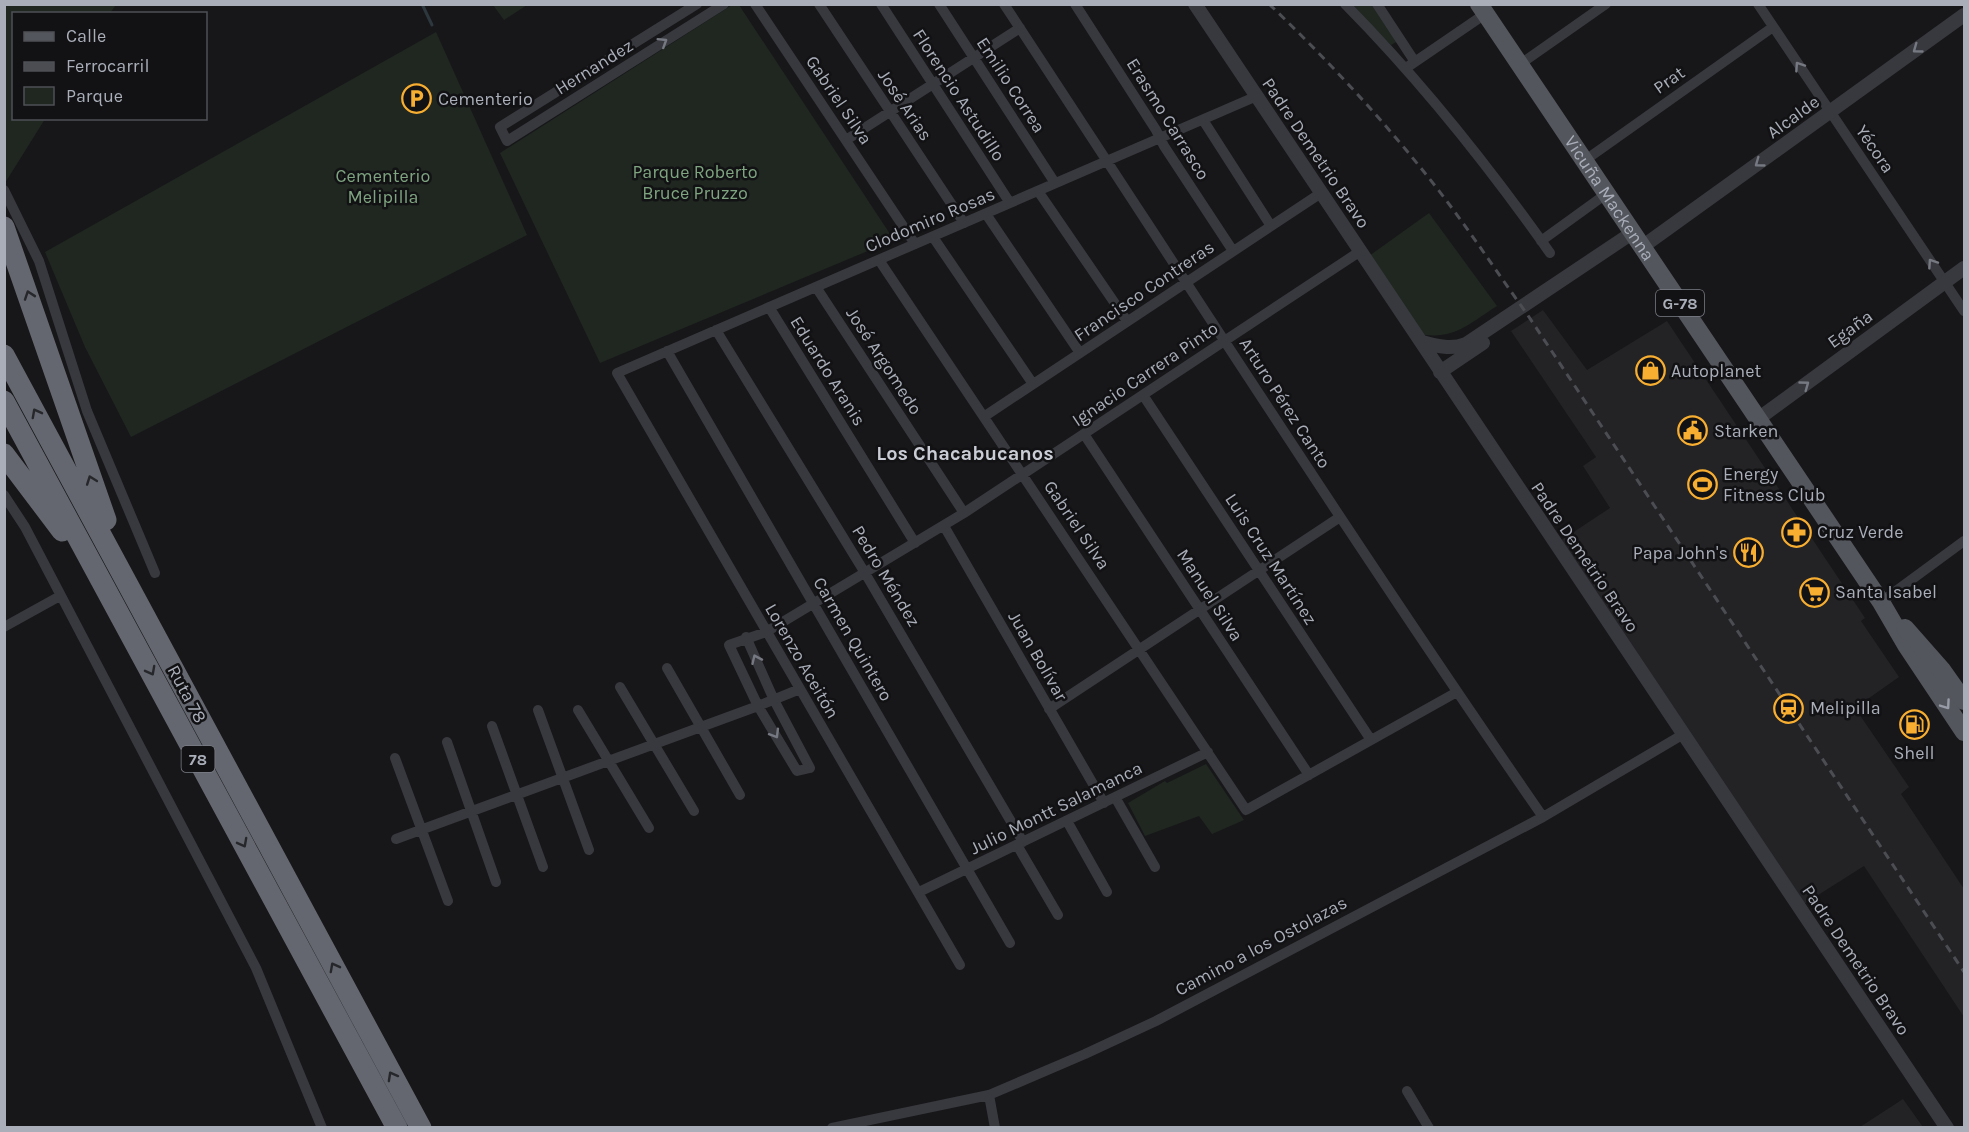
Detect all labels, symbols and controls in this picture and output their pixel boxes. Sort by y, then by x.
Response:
legend [12,12,207,120]
text: Calle [66,25,106,47]
street label: Florencio Astudillo [908,25,1010,165]
street label: Emilio Correa [972,33,1050,137]
street label: Hernandez [551,34,637,100]
one-way arrow [657,38,667,50]
one-way arrow [1913,42,1924,53]
street label: Gabriel Silva [801,51,877,149]
street label: Erasmo Carrasco [1122,54,1214,184]
text: Ferrocarril [66,55,150,77]
street label: Prat [1649,61,1689,99]
one-way arrow [1796,62,1807,73]
street label: José Arias [873,65,937,145]
street label: Padre Demetrio Bravo [1257,73,1375,233]
parking icon: Cementerio [401,83,433,115]
text: Parque [66,85,123,107]
place label: Cementerio [438,88,533,110]
street label: Alcalde [1762,91,1824,143]
street label: Yécora [1851,121,1899,177]
street label: Vicuña Mackenna [1560,131,1659,265]
one-way arrow [1754,156,1765,167]
park label: Parque Roberto Bruce Pruzzo [632,161,758,204]
park label: Cementerio Melipilla [336,165,430,208]
street label: Clodomiro Rosas [862,183,998,257]
street label: Francisco Contreras [1070,236,1218,346]
one-way arrow [1928,258,1939,269]
one-way arrow [24,290,36,301]
road number: G-78 [1656,290,1704,316]
street label: José Argomedo [841,303,927,419]
street label: Egaña [1823,305,1877,353]
street label: Eduardo Aranis [785,312,871,430]
street label: Ignacio Carrera Pinto [1068,317,1222,431]
street label: Arturo Pérez Canto [1235,334,1335,472]
shop icon: Autoplanet [1634,355,1666,387]
place label: Autoplanet [1671,360,1761,382]
one-way arrow [1798,381,1809,392]
one-way arrow [32,409,43,419]
public building icon: Starken [1677,415,1709,447]
place label: Starken [1714,420,1778,442]
district label: Los Chacabucanos [876,442,1054,465]
place label: Energy Fitness Club [1723,463,1826,506]
sports icon: Energy Fitness Club [1686,468,1718,500]
one-way arrow [86,475,99,486]
street label: Gabriel Silva [1039,476,1115,574]
street label: Padre Demetrio Bravo [1526,477,1644,637]
street label: Luis Cruz Martínez [1220,489,1322,629]
pharmacy icon: Cruz Verde [1780,516,1812,548]
street label: Pedro Méndez [847,521,925,631]
place label: Cruz Verde [1817,521,1903,543]
restaurant icon: Papa John's [1733,537,1765,569]
place label: Papa John's [1633,542,1728,564]
street label: Manuel Silva [1172,545,1248,645]
street label: Carmen Quintero [809,573,897,705]
supermarket icon: Santa Isabel [1798,576,1830,608]
place label: Santa Isabel [1835,581,1937,603]
street label: Lorenzo Aceitón [760,600,844,722]
street label: Juan Bolívar [1003,607,1073,705]
one-way arrow [752,655,764,666]
street label: Ruta 78 [163,661,211,727]
one-way arrow [144,665,155,675]
station icon: Melipilla [1773,692,1805,724]
place label: Melipilla [1810,697,1881,719]
one-way arrow [1939,699,1950,710]
fuel station icon: Shell [1898,708,1930,740]
one-way arrow [767,728,779,738]
place label: Shell [1893,742,1935,764]
road number: 78 [182,746,214,772]
street label: Julio Montt Salamanca [966,757,1146,859]
one-way arrow [236,837,247,847]
street label: Padre Demetrio Bravo [1797,880,1915,1040]
street label: Camino a los Ostolazas [1171,891,1351,1001]
one-way arrow [330,963,341,974]
one-way arrow [388,1072,399,1082]

